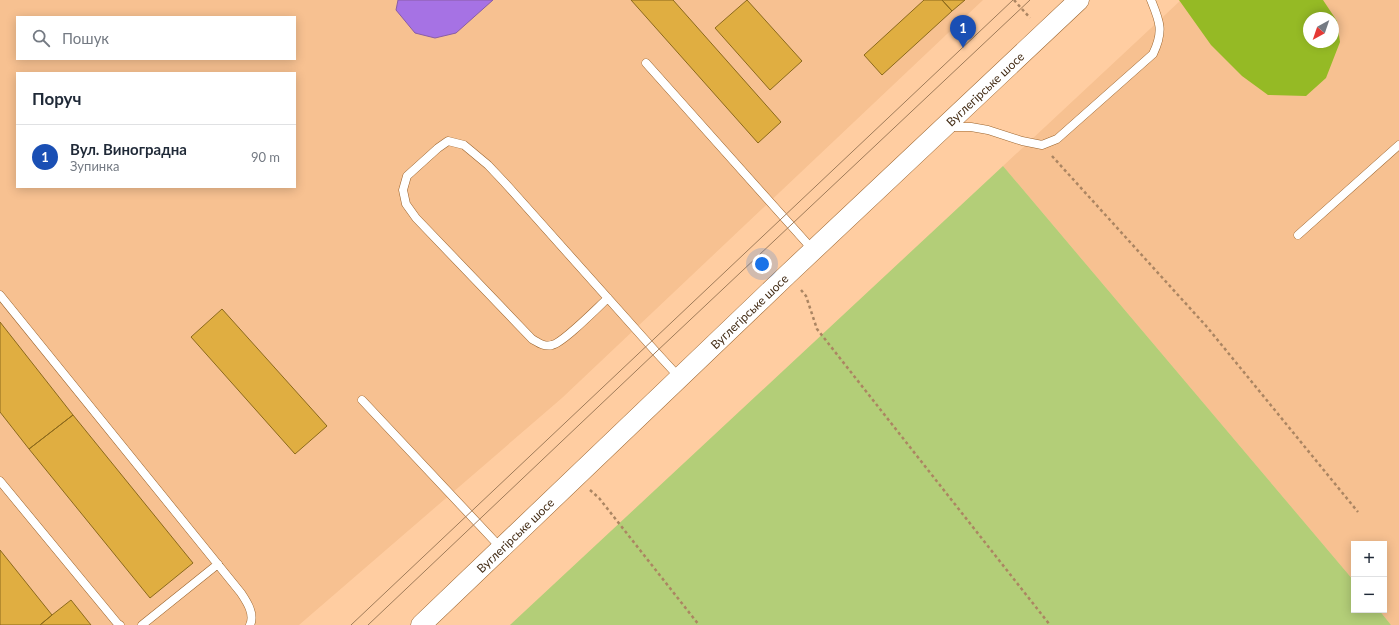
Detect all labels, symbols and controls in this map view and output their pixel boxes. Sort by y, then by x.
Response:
north arrow [1303,12,1339,48]
pin: 1 [950,15,976,48]
search box [16,16,296,60]
icon: search [30,27,52,49]
text: Пошук [62,29,109,47]
street label: Вуглегірське шосе [943,49,1027,129]
text: Поруч [32,88,82,109]
text: Вул. Виноградна [70,140,187,158]
text: 1 [41,149,49,165]
text: 90 m [251,149,280,165]
text: Зупинка [70,158,119,174]
your location [752,254,772,274]
street label: Вуглегірське шосе [707,271,791,352]
street label: Вуглегірське шосе [473,495,557,576]
map controls [1351,541,1387,613]
button: + [1351,541,1387,577]
button: − [1351,577,1387,613]

